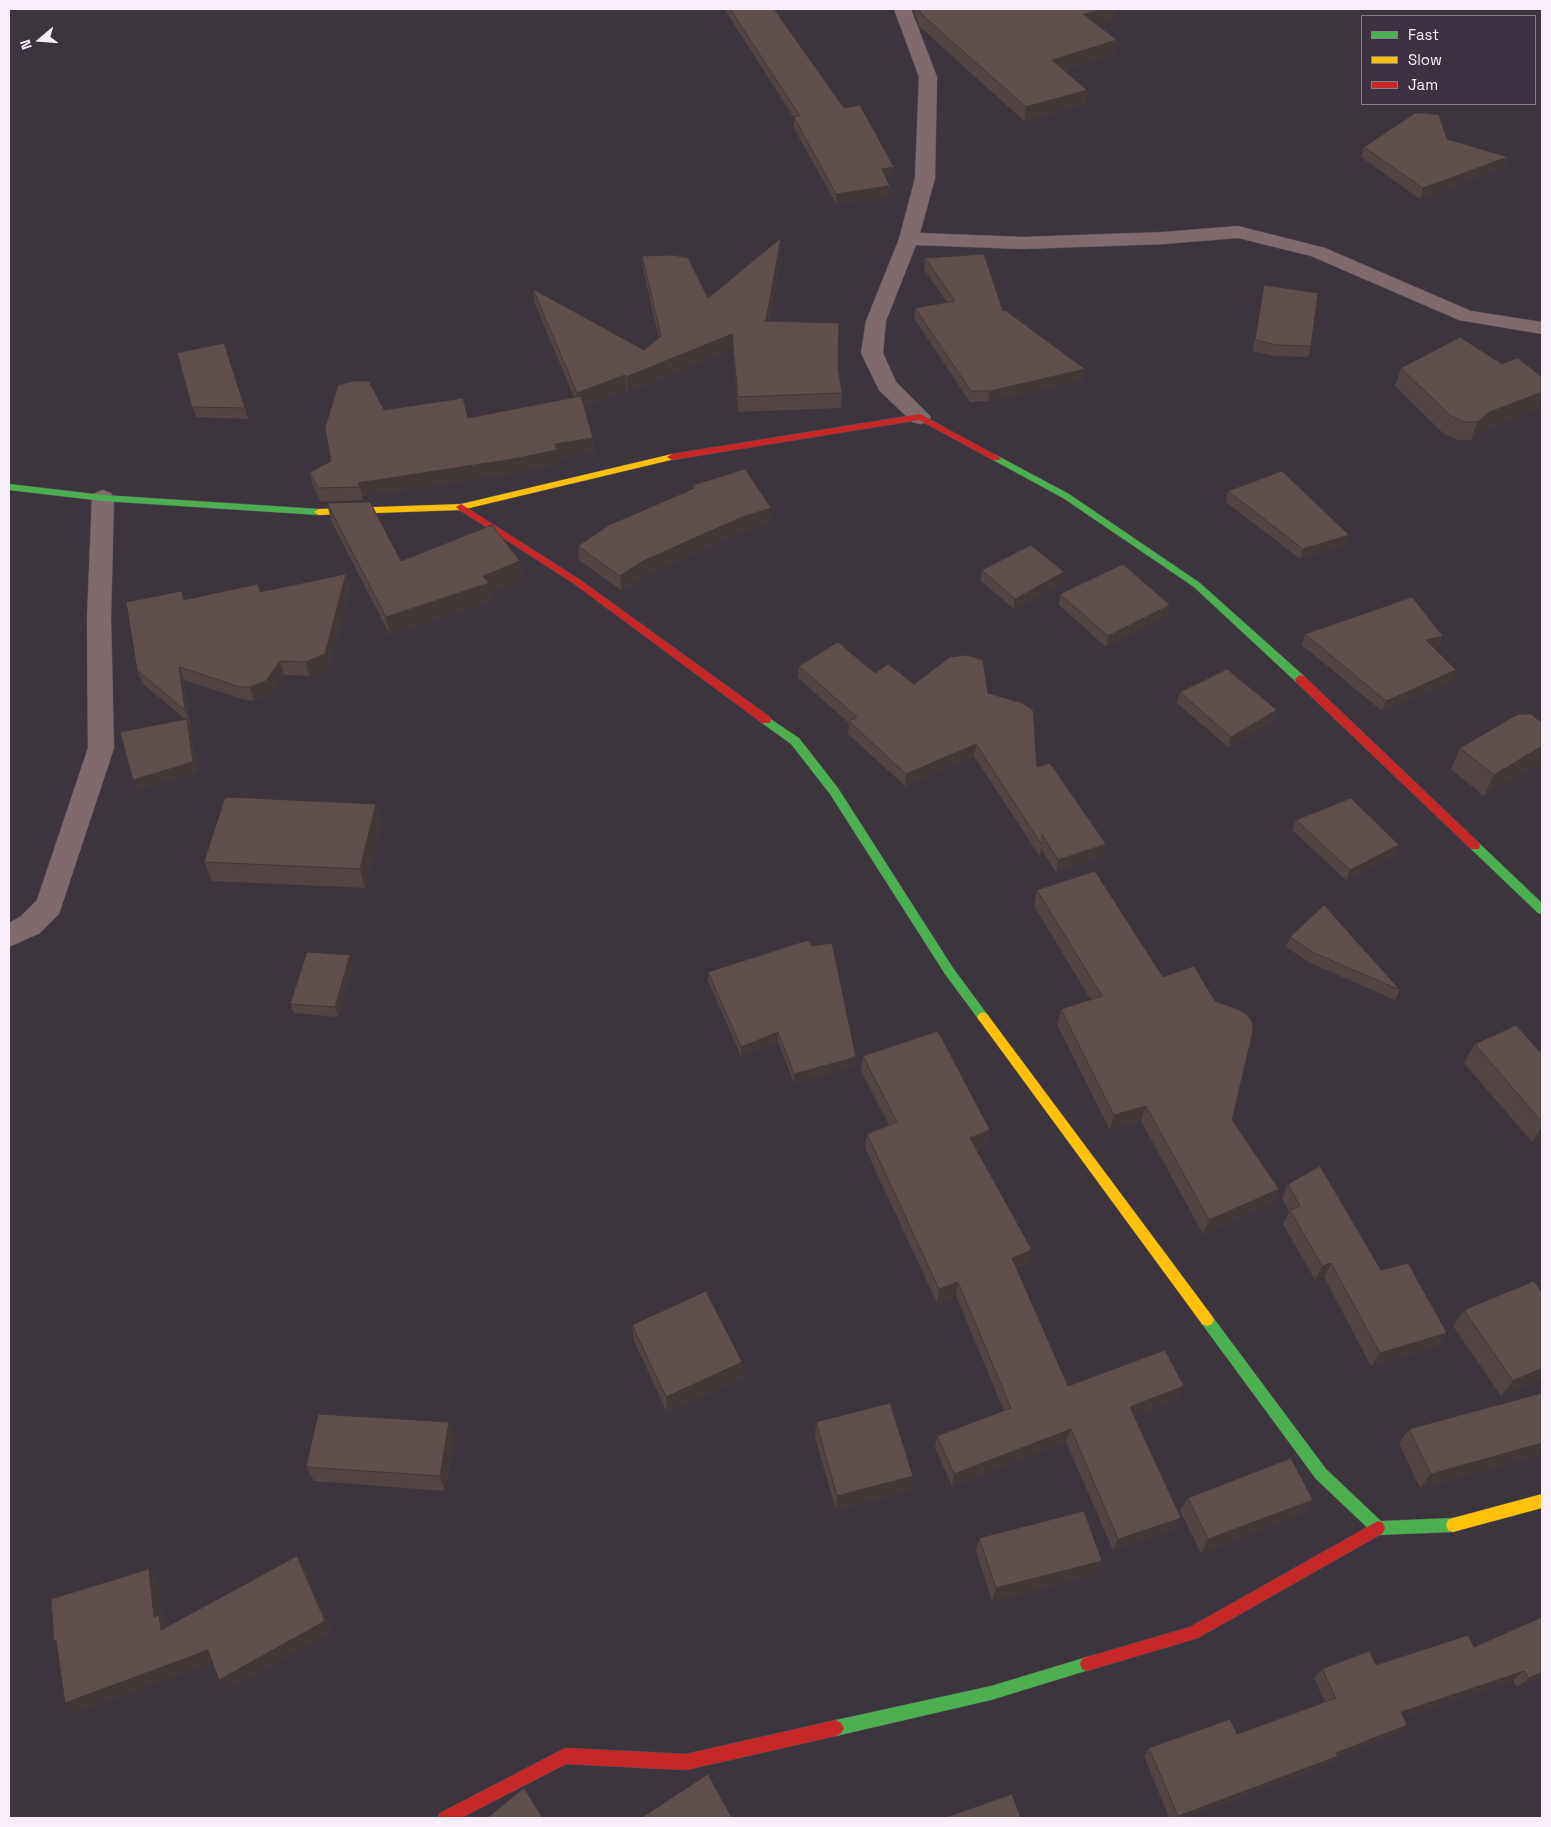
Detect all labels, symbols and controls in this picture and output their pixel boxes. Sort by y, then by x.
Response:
north arrow [15,15,65,65]
legend [1361,15,1536,105]
text: Fast [1408,25,1439,44]
text: N [16,37,36,52]
text: Slow [1408,50,1442,69]
text: Jam [1408,75,1438,94]

